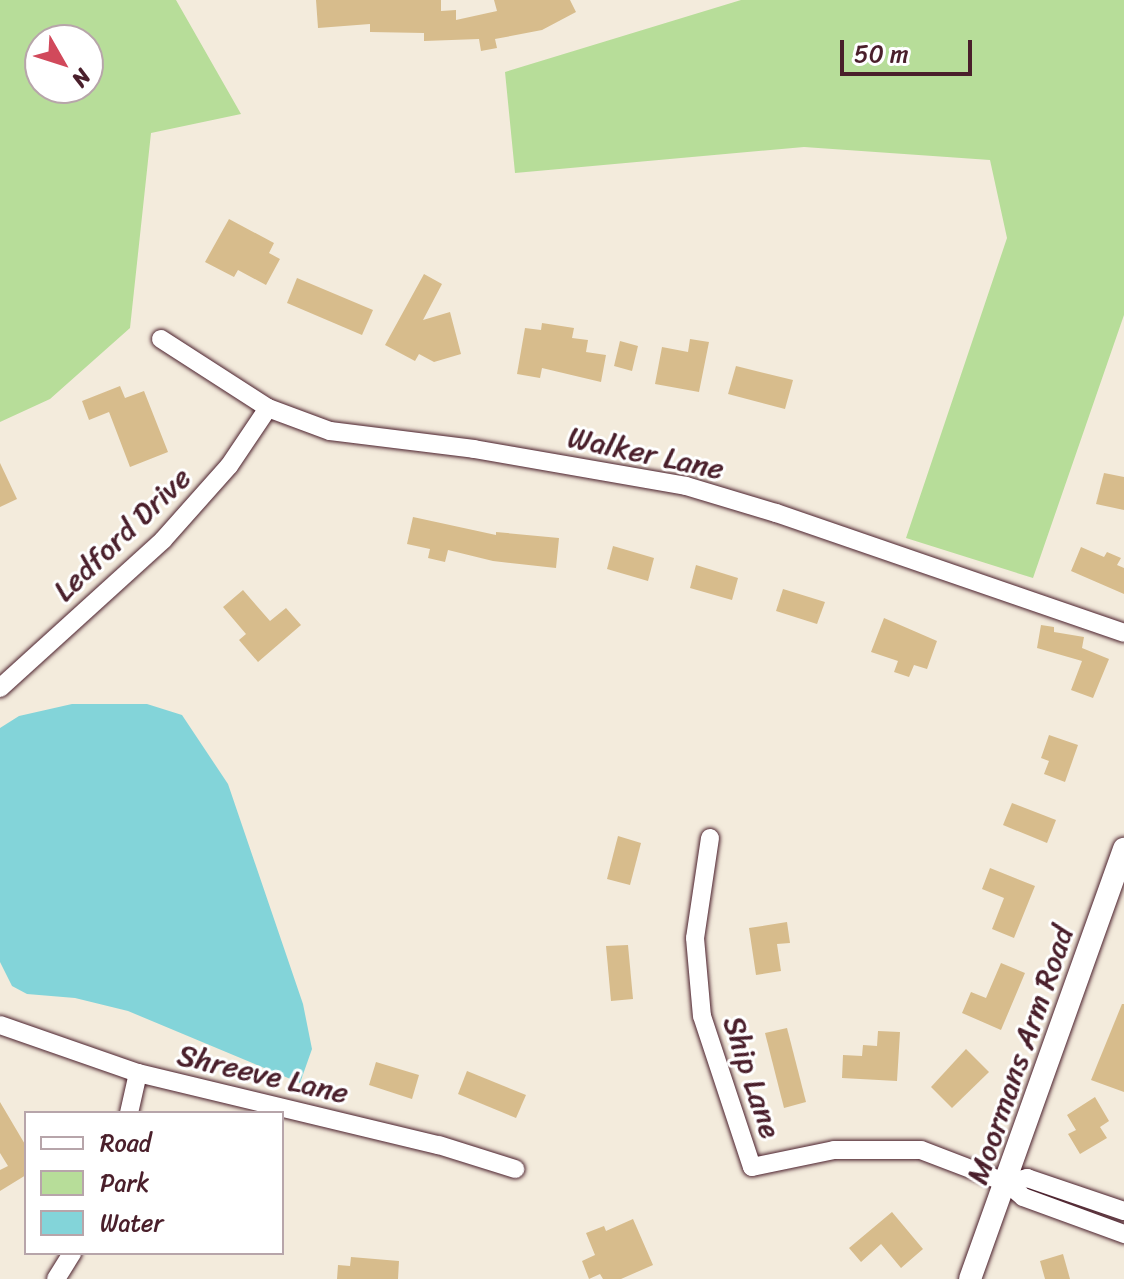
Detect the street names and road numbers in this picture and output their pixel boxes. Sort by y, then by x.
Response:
street label: Walker Lane [565,419,727,487]
street label: Ledford Drive [46,460,198,608]
street label: Moormans Arm Road [959,921,1081,1189]
street label: Ship Lane [715,1011,789,1143]
street label: Shreeve Lane [174,1037,352,1111]

